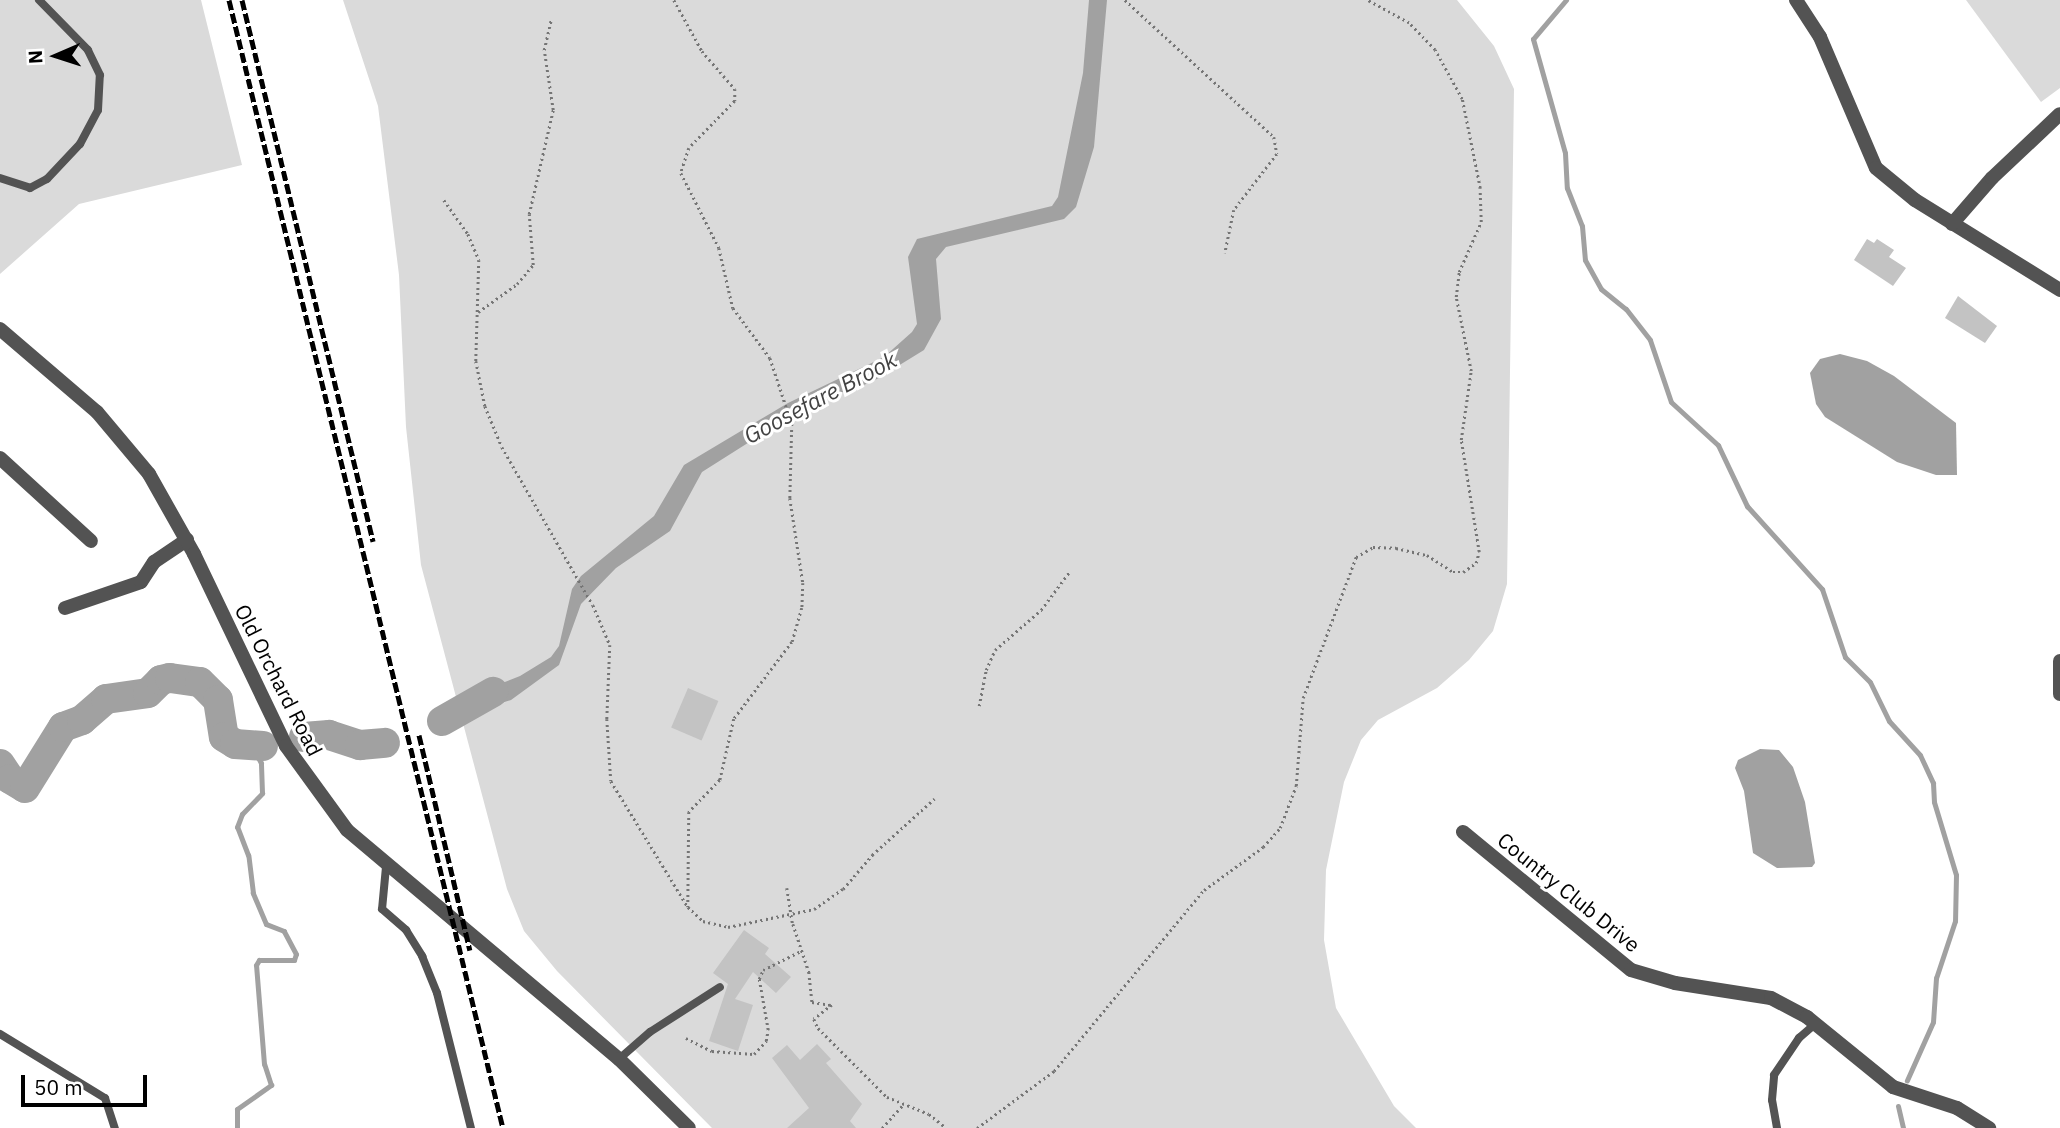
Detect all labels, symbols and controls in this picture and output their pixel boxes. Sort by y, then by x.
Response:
north arrow [21,21,91,91]
text: N [23,50,47,65]
water label: Goosefare Brook [739,345,901,449]
street label: Old Orchard Road [230,600,328,760]
street label: Country Club Drive [1493,827,1645,957]
scale bar [24,1062,150,1106]
text: 50 m [34,1073,83,1101]

